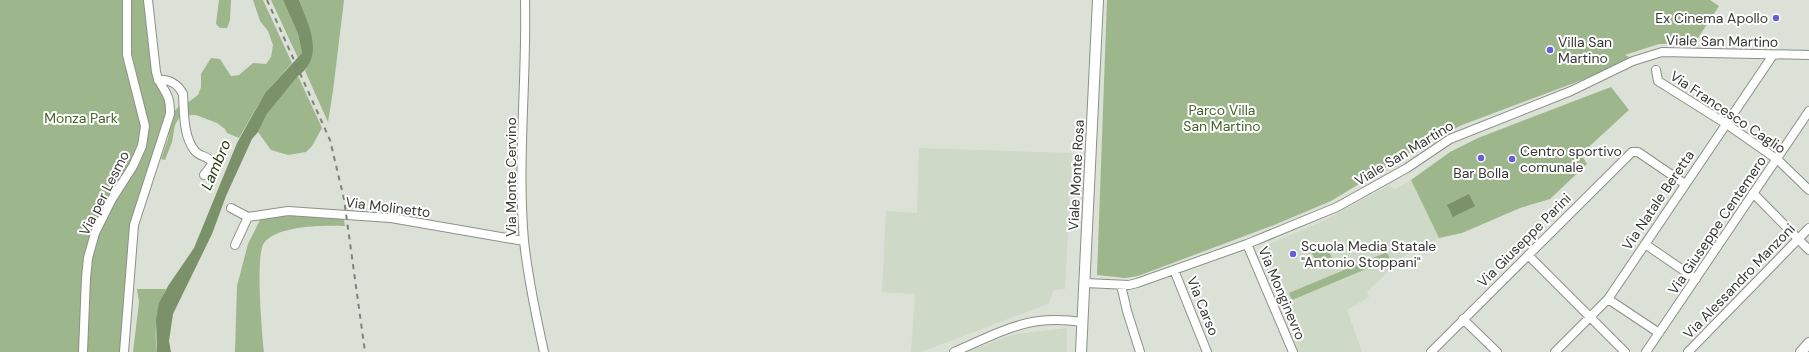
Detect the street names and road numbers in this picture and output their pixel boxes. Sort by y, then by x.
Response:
street label: Viale San Martino [1666,31,1778,51]
street label: Via Francesco Caglio [1667,67,1789,157]
street label: Viale San Martino [1351,116,1457,190]
street label: Via Monte Cervino [502,117,520,237]
street label: Viale Monte Rosa [1064,119,1088,231]
street label: Via Natale Beretta [1618,147,1698,253]
street label: Via per Lesmo [75,148,133,238]
street label: Via Giuseppe Centemero [1664,152,1770,298]
street label: Via Giuseppe Parini [1473,189,1575,291]
street label: Via Molinetto [344,193,432,221]
street label: Via Alessandro Manzoni [1679,220,1799,342]
street label: Via Monginevro [1254,244,1310,342]
street label: Via Carso [1183,274,1223,338]

